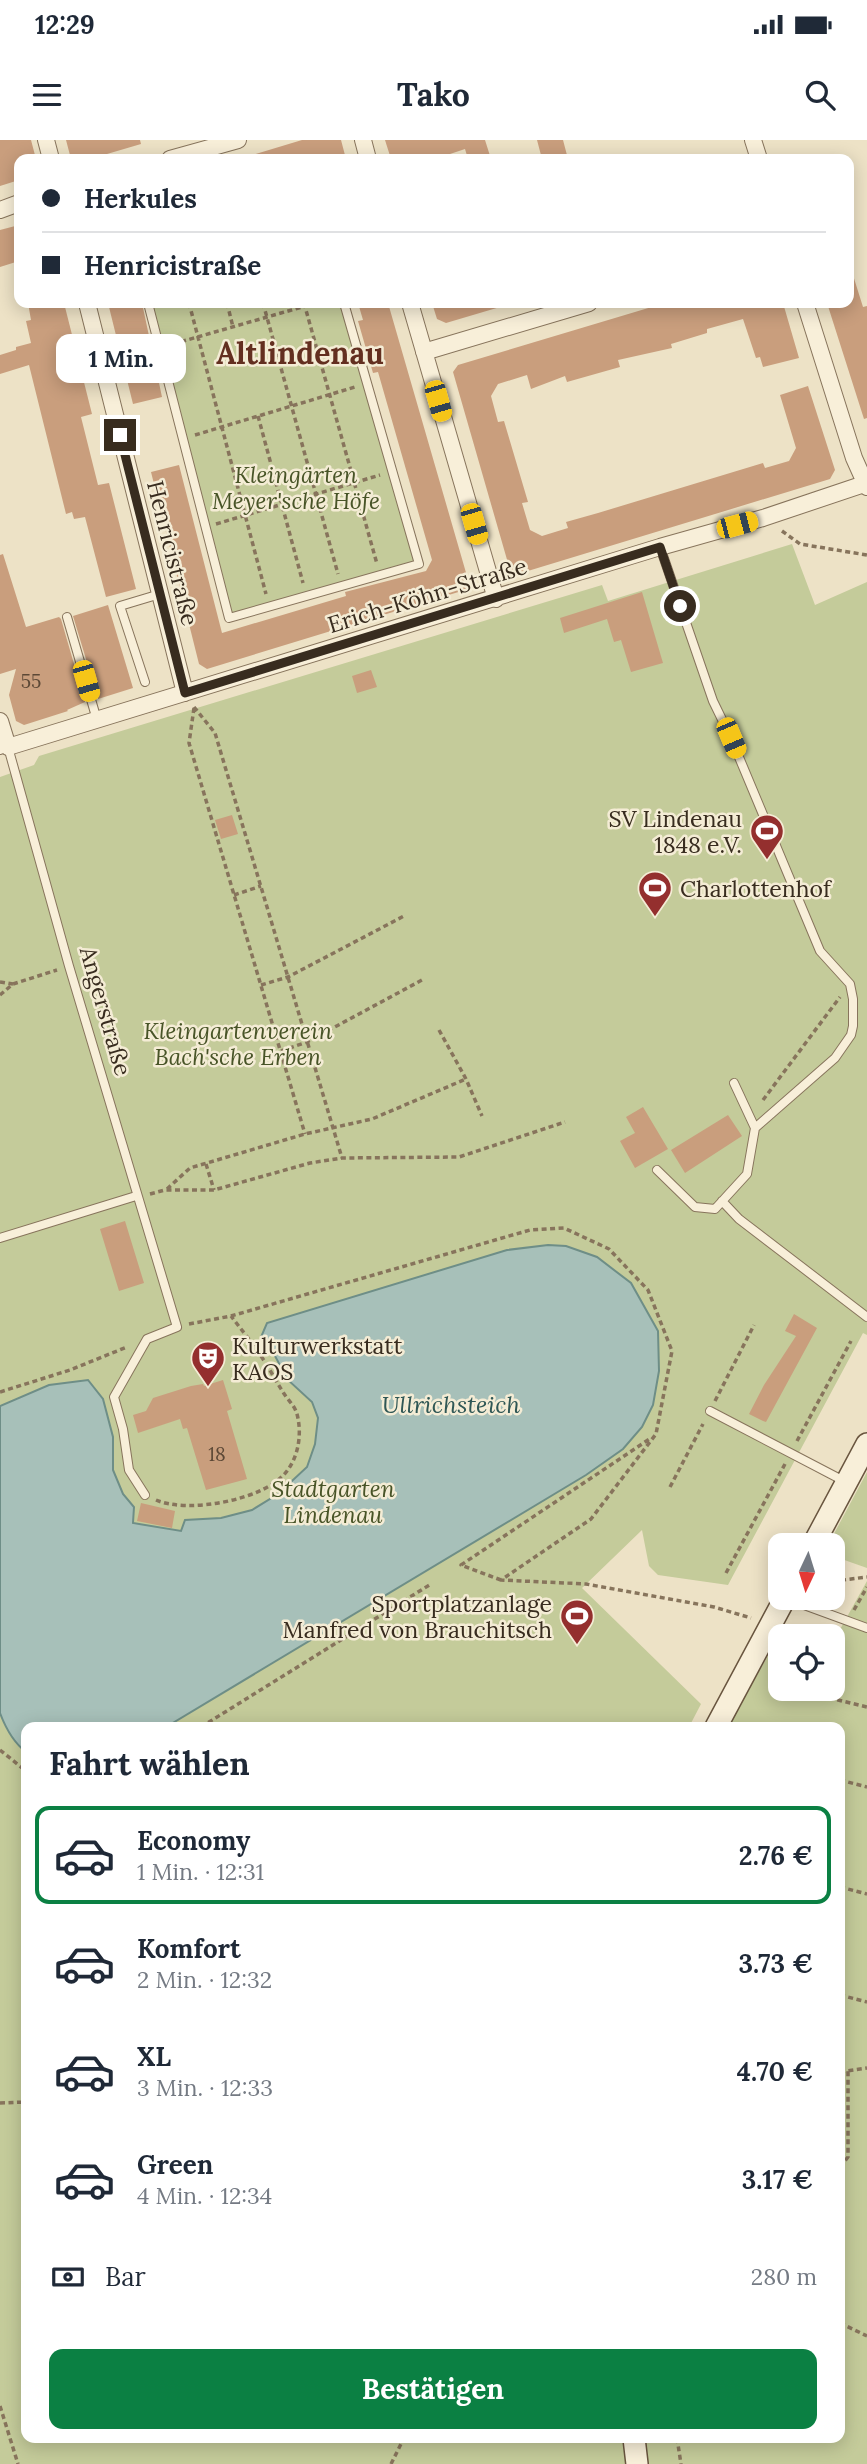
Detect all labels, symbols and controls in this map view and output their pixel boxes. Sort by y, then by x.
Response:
text: 12:29 [35,8,95,41]
text: Tako [397,74,470,115]
icon: menu [28,76,66,114]
icon: search [801,76,839,114]
text: Herkules [84,182,197,215]
text: Henricistraße [84,249,261,282]
callout: 1 Min. [55,334,185,383]
district label: Altlindenau [216,334,384,372]
text: 1 Min. [88,344,154,373]
car [423,378,454,424]
route end [104,419,136,451]
park label: Kleingärten Meyer'sche Höfe [212,460,380,515]
street label: Henricistraße [141,478,205,628]
car [459,501,490,547]
car [714,509,761,541]
street label: Erich-Köhn-Straße [324,551,530,639]
route start [664,590,696,622]
car [71,658,102,704]
house number: 55 [21,669,41,693]
car [714,715,749,761]
place label: SV Lindenau 1848 e.V. [609,804,742,859]
sports icon: SV Lindenau 1848 e.V. [748,812,786,861]
sports icon: Charlottenhof [636,869,674,918]
place label: Charlottenhof [680,874,833,903]
street label: Angerstraße [73,942,138,1079]
park label: Kleingartenverein Bach'sche Erben [144,1016,332,1071]
place label: Kulturwerkstatt KAOS [232,1331,402,1386]
theatre icon: Kulturwerkstatt KAOS [189,1339,227,1388]
water label: Ullrichsteich [382,1389,521,1420]
house number: 18 [208,1442,226,1466]
park label: Stadtgarten Lindenau [271,1474,395,1529]
north arrow [768,1533,845,1610]
map controls [768,1533,845,1701]
place label: Sportplatzanlage Manfred von Brauchitsch [283,1589,552,1644]
sports icon: Sportplatzanlage Manfred von Brauchitsch [558,1597,596,1646]
button: locate [768,1624,845,1701]
text: Fahrt wählen [49,1743,250,1784]
icon: car [53,1824,116,1887]
text: Economy [137,1824,250,1857]
text: 2.76 € [739,1839,813,1872]
text: 1 Min. · 12:31 [137,1857,264,1886]
icon: car [53,1932,116,1995]
text: Komfort [137,1932,241,1965]
text: 3.73 € [739,1947,813,1980]
text: 2 Min. · 12:32 [137,1965,272,1994]
icon: car [53,2040,116,2103]
text: XL [137,2040,171,2073]
text: 4.70 € [737,2055,813,2088]
text: 3 Min. · 12:33 [137,2073,273,2102]
icon: car [53,2148,116,2211]
text: Green [137,2148,213,2181]
text: 3.17 € [742,2163,813,2196]
text: 4 Min. · 12:34 [137,2181,272,2210]
icon: cash [49,2258,87,2296]
text: Bar [105,2260,146,2293]
text: 280 m [751,2262,817,2291]
button: Bestätigen [49,2349,817,2429]

